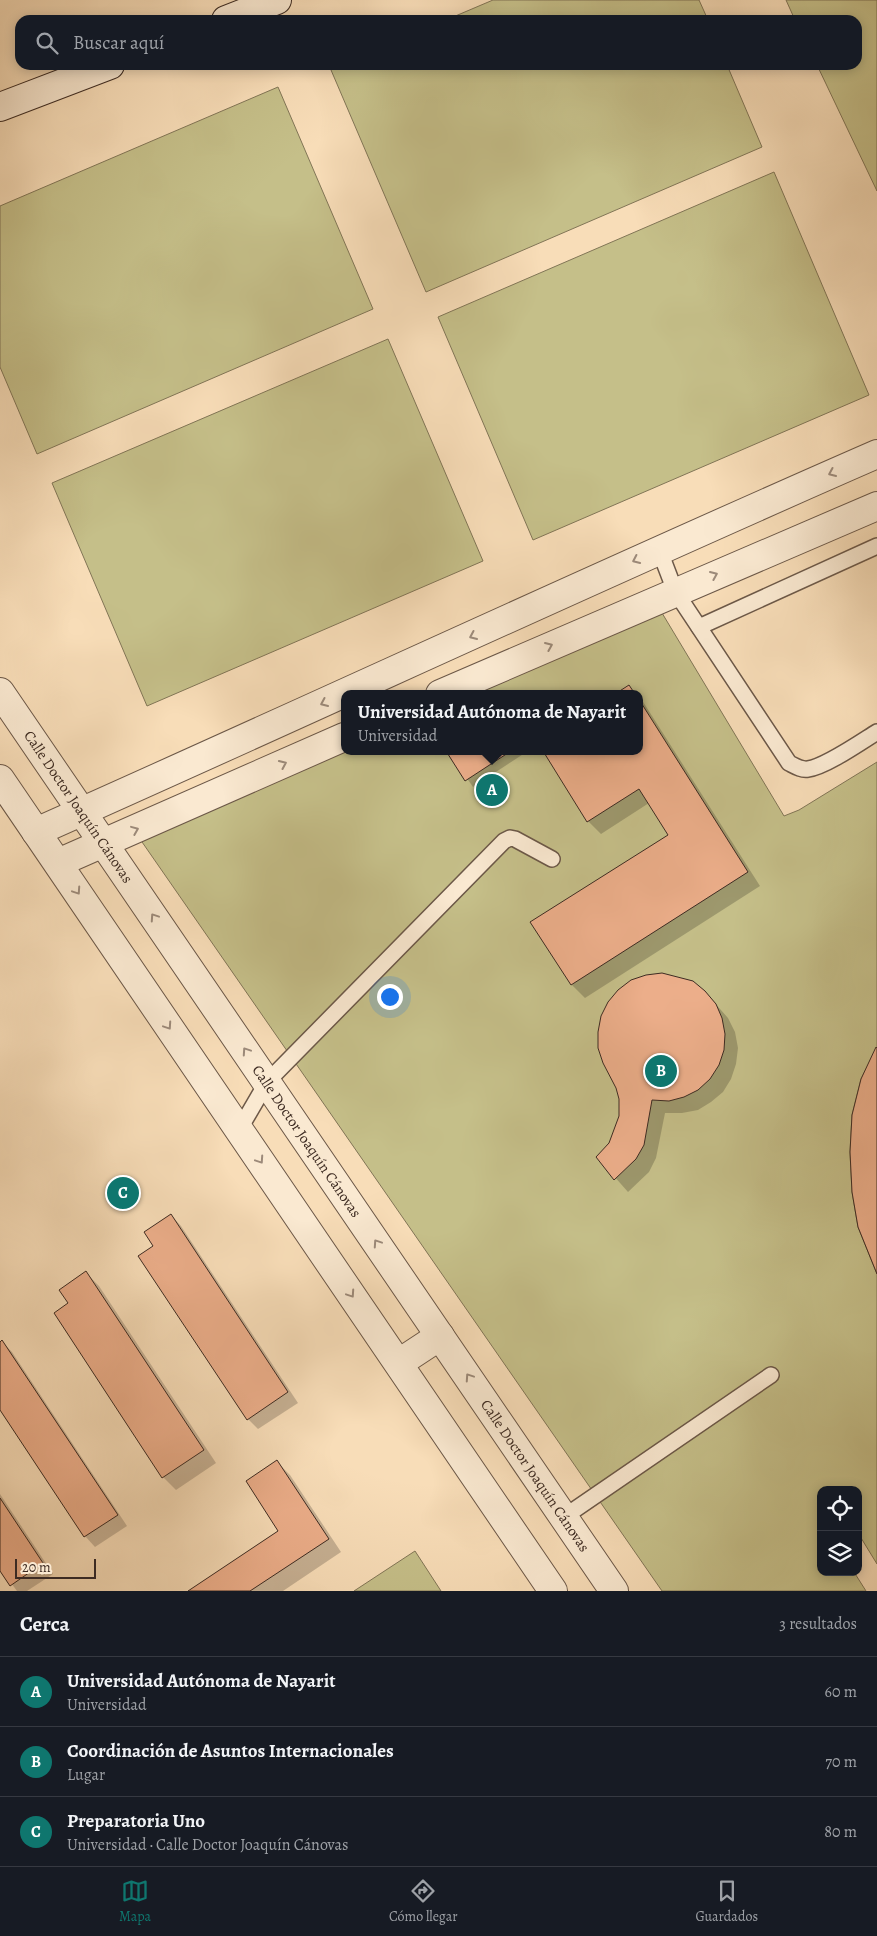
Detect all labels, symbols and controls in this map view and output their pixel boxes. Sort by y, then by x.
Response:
search box [15,15,862,70]
icon: search [33,29,61,57]
text: Buscar aquí [73,30,164,56]
one-way arrow [828,467,837,478]
one-way arrow [632,554,641,565]
one-way arrow [709,570,718,581]
one-way arrow [469,630,478,641]
one-way arrow [544,641,553,652]
popup [341,690,643,755]
one-way arrow [320,696,329,707]
text: Universidad Autónoma de Nayarit [358,699,626,725]
text: Universidad [358,725,437,747]
street label: Calle Doctor Joaquín Cánovas [19,727,138,887]
one-way arrow [278,759,287,770]
pin: A [476,771,508,809]
one-way arrow [130,825,139,836]
one-way arrow [71,886,80,895]
one-way arrow [151,913,160,923]
your location [377,984,403,1010]
one-way arrow [162,1020,171,1030]
one-way arrow [243,1047,252,1057]
pin: B [645,1052,677,1090]
street label: Calle Doctor Joaquín Cánovas [248,1061,366,1221]
one-way arrow [254,1155,263,1164]
pin: C [107,1174,139,1212]
one-way arrow [374,1239,383,1249]
one-way arrow [345,1289,355,1298]
one-way arrow [466,1373,475,1383]
street label: Calle Doctor Joaquín Cánovas [476,1396,594,1556]
map controls [817,1486,862,1576]
button: locate [817,1486,862,1531]
button: layers [817,1531,862,1576]
scale bar [15,1556,96,1579]
text: 20 m [22,1558,51,1577]
text: Cerca [20,1610,70,1638]
text: 3 resultados [779,1613,857,1635]
text: Universidad Autónoma de Nayarit [67,1668,336,1694]
text: A [31,1681,41,1703]
text: 60 m [825,1681,857,1703]
text: Universidad [67,1694,147,1716]
text: Coordinación de Asuntos Internacionales [67,1738,394,1764]
text: B [31,1751,41,1773]
text: 70 m [825,1751,857,1773]
text: Lugar [67,1764,105,1786]
text: Preparatoria Uno [67,1808,205,1834]
text: C [31,1821,41,1843]
text: 80 m [824,1821,857,1843]
text: Universidad · Calle Doctor Joaquín Cánovas [67,1834,348,1856]
tab: Mapa [119,1877,151,1926]
tab: Cómo llegar [389,1877,458,1926]
tab: Guardados [695,1877,758,1926]

